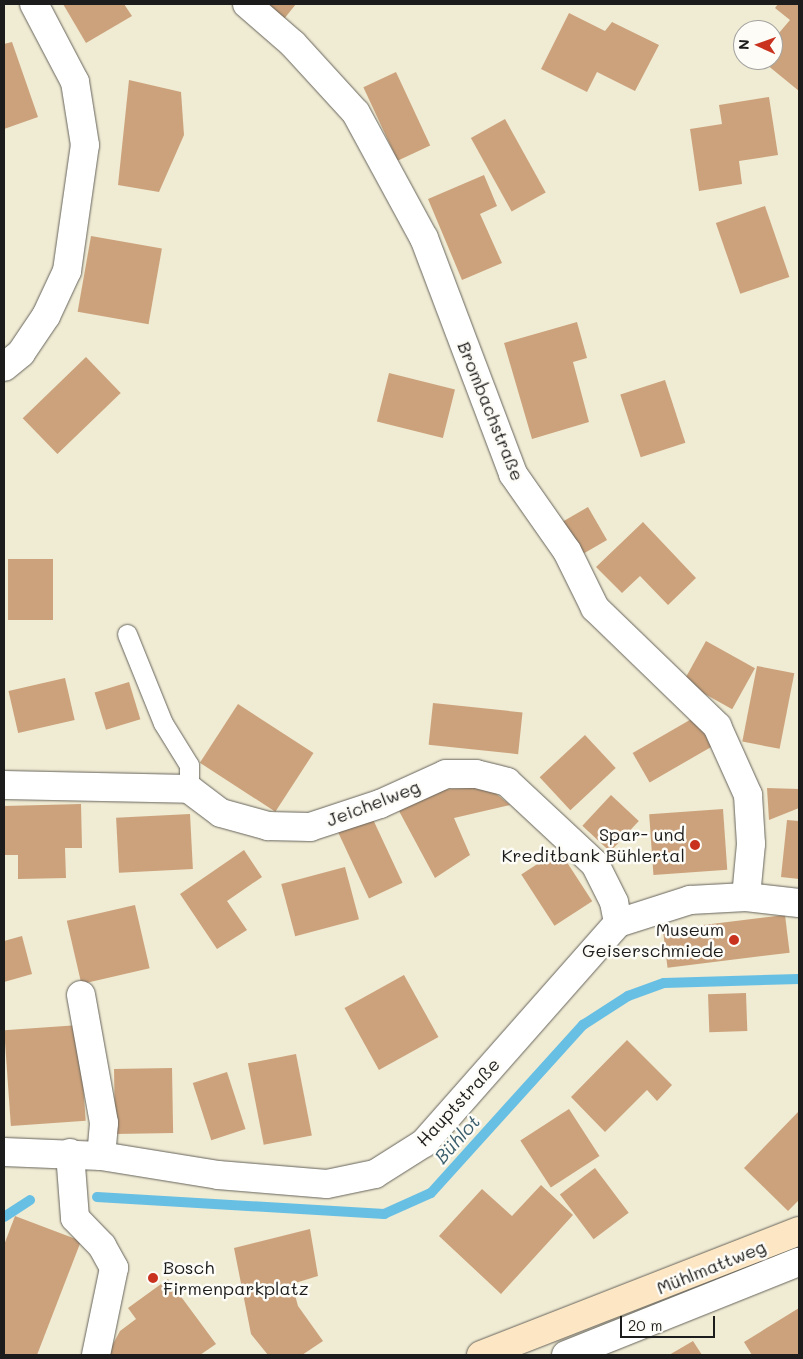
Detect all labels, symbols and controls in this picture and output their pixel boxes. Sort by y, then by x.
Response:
north arrow [733,20,783,70]
text: N [734,39,753,50]
street label: Brombachstraße [453,338,529,484]
street label: Jeichelweg [323,775,423,831]
place label: Spar- und Kreditbank Bühlertal [502,824,685,866]
marker: Spar- und Kreditbank Bühlertal [689,839,701,851]
place label: Museum Geiserschmiede [582,919,724,962]
marker: Museum Geiserschmiede [728,934,740,946]
street label: Hauptstraße [412,1054,504,1150]
water label: Bühlot [429,1110,485,1168]
street label: Mühlmattweg [653,1235,769,1299]
place label: Bosch Firmenparkplatz [163,1257,309,1300]
marker: Bosch Firmenparkplatz [147,1272,159,1284]
scale bar [623,1306,718,1338]
text: 20 m [628,1315,662,1335]

